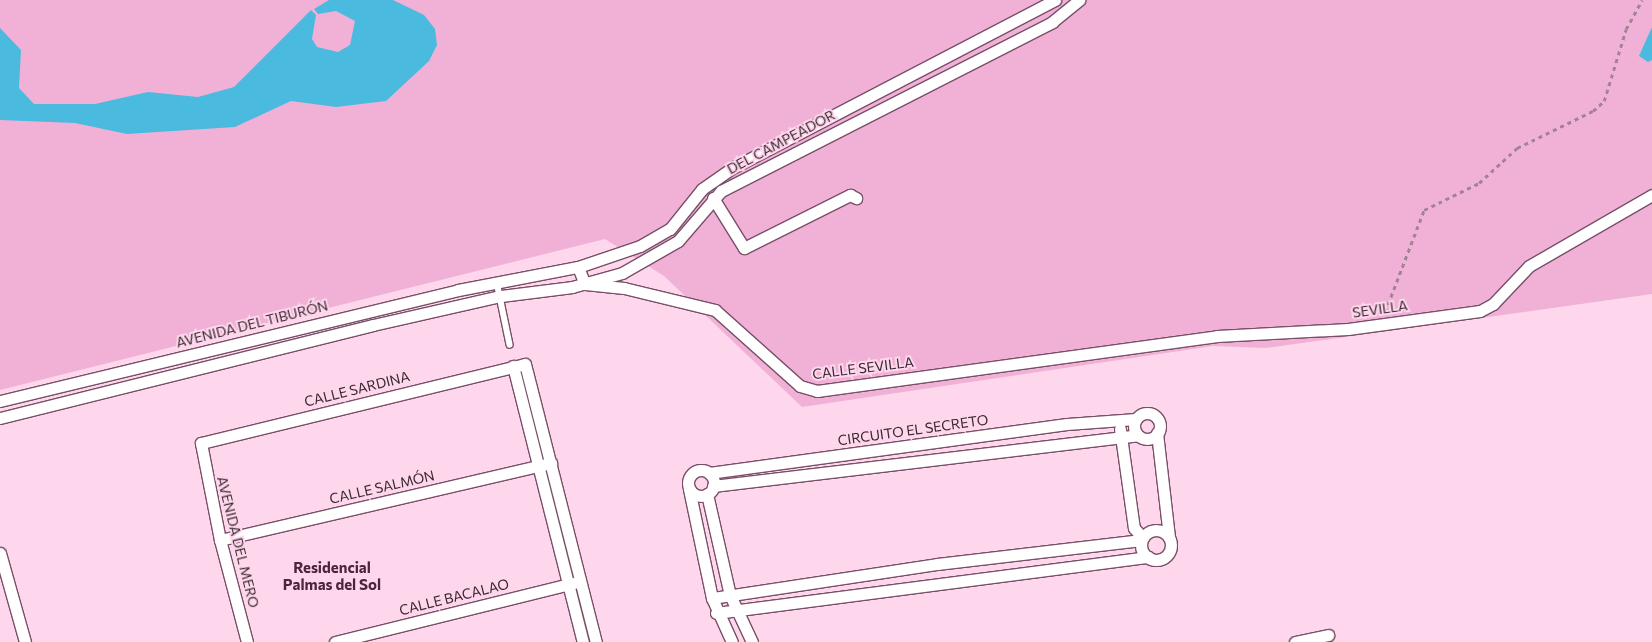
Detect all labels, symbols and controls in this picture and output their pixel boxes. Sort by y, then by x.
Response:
street label: DEL CAMPEADOR [724,106,838,178]
street label: AVENIDA DEL TIBURÓN [174,297,330,351]
street label: SEVILLA [1351,297,1409,321]
street label: CALLE SEVILLA [811,353,915,383]
street label: CALLE SARDINA [303,368,411,410]
street label: CIRCUITO EL SECRETO [837,411,989,449]
street label: CALLE SALMÓN [328,467,436,507]
street label: AVENIDA DEL MERO [214,475,262,609]
district label: Residencial Palmas del Sol [283,558,381,593]
street label: CALLE BACALAO [397,575,511,619]

